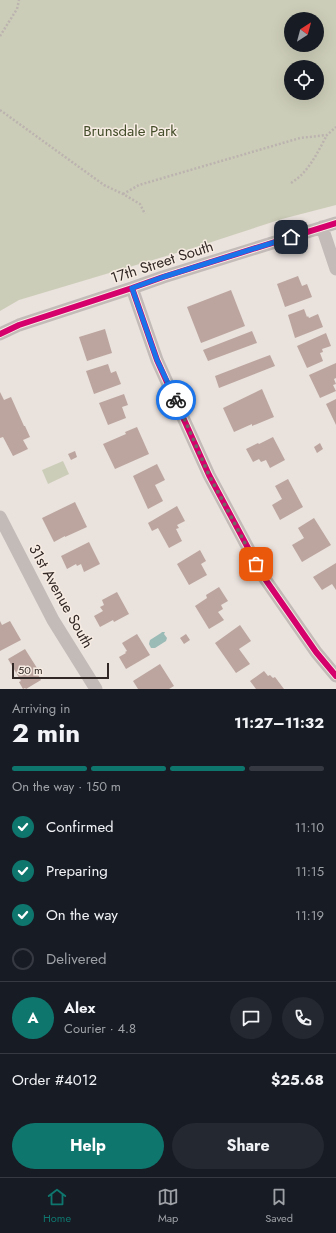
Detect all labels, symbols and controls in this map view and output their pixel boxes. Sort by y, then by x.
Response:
north arrow [284,12,324,52]
map controls [284,12,324,100]
button: locate [284,60,324,100]
park label: Brunsdale Park [83,120,177,142]
pin [274,220,308,254]
icon: home [280,226,302,248]
street label: 17th Street South [108,235,216,289]
courier [156,380,196,420]
icon: bike [165,389,187,411]
street label: 31st Avenue South [23,540,99,652]
pin [239,547,273,581]
icon: bag [245,553,267,575]
scale bar [12,661,109,680]
text: 50 m [18,662,43,678]
text: Arriving in [12,699,70,718]
text: 11:27–11:32 [234,712,324,734]
text: 2 min [12,714,80,752]
text: On the way · 150 m [12,777,121,796]
icon: check [12,816,34,838]
text: Confirmed [46,816,114,838]
text: 11:10 [295,818,324,837]
icon: check [12,860,34,882]
text: Preparing [46,860,108,882]
text: 11:15 [295,862,324,881]
icon: check [12,904,34,926]
text: On the way [46,904,118,926]
text: 11:19 [295,906,324,925]
text: Delivered [46,948,107,970]
text: Alex [64,997,95,1019]
button: chat [230,997,272,1039]
button: phone [282,997,324,1039]
text: A [27,1007,39,1029]
text: Courier · 4.8 [64,1019,136,1038]
text: Order #4012 [12,1069,97,1091]
text: $25.68 [271,1069,324,1091]
button: Help [12,1123,164,1169]
button: Share [172,1123,324,1169]
tab: Home [43,1186,71,1226]
tab: Map [157,1186,179,1226]
tab: Saved [265,1186,293,1226]

